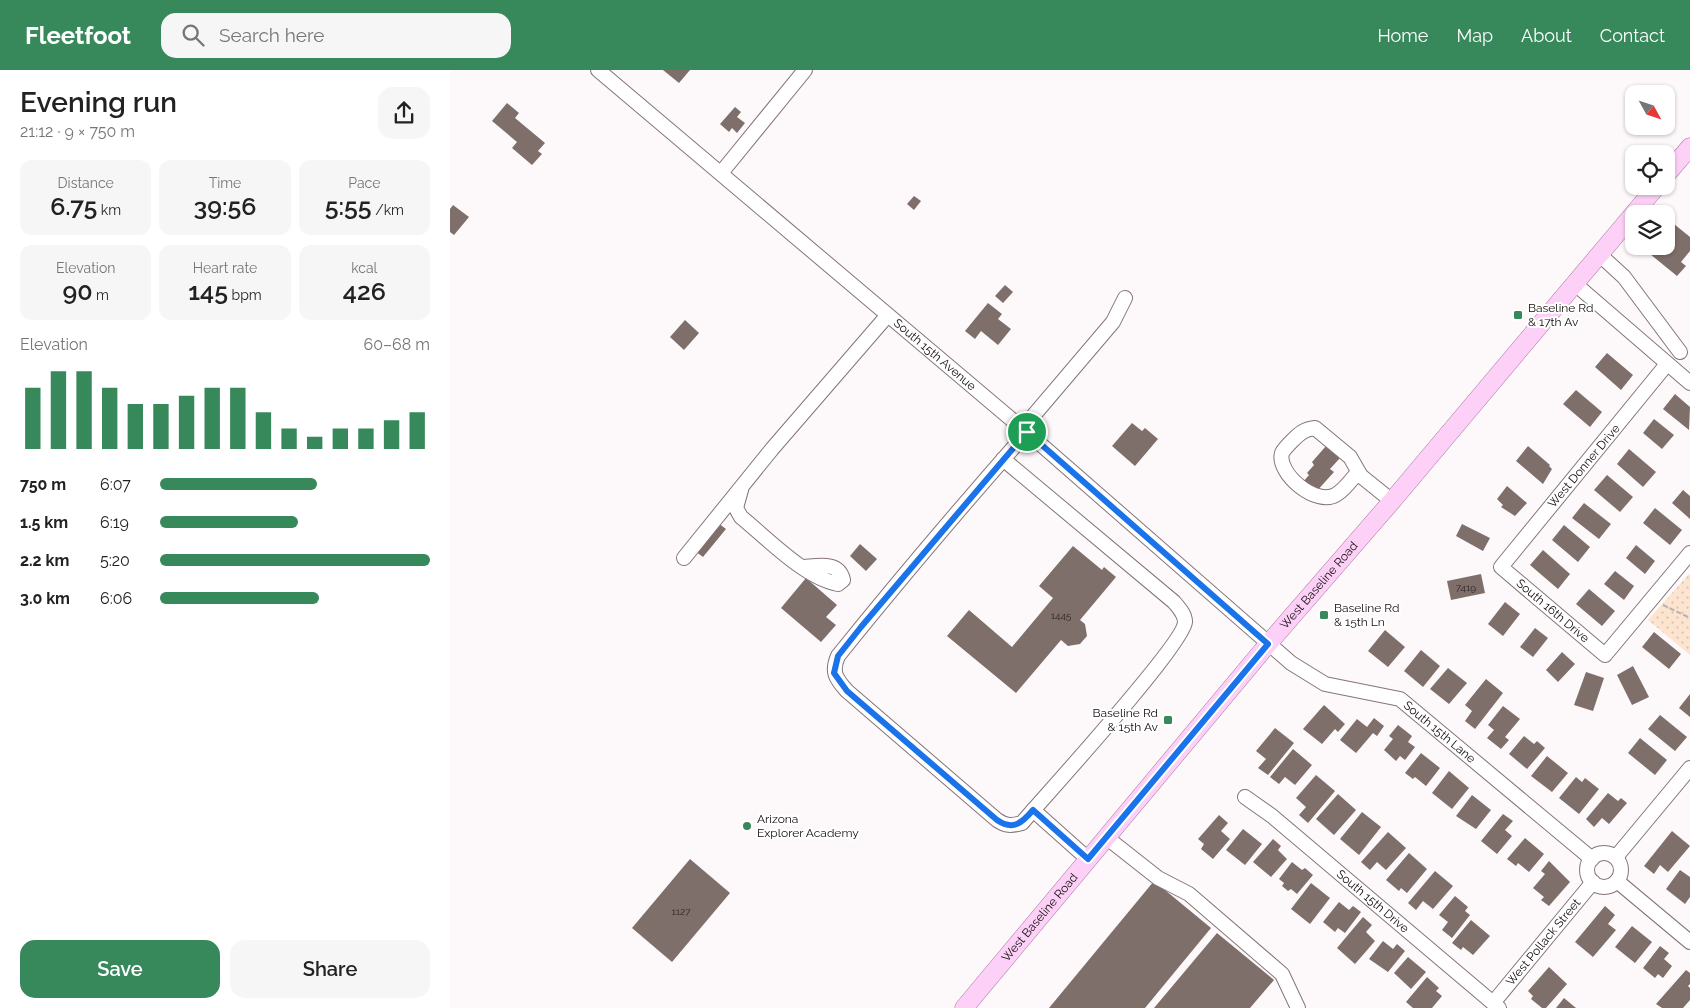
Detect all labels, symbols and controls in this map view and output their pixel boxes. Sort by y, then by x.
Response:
search box [161,13,511,58]
text: Fleetfoot [25,21,131,50]
icon: search [179,21,207,49]
text: Search here [219,24,325,46]
text: Home [1377,25,1428,46]
text: Map [1456,25,1493,46]
text: About [1521,25,1572,46]
text: Contact [1600,25,1665,46]
north arrow [1625,85,1675,135]
map controls [1625,85,1675,255]
text: Evening run [20,86,177,119]
button: share [378,87,430,139]
text: 21:12 · 9 × 750 m [20,122,135,141]
button: locate [1625,145,1675,195]
text: Distance [58,175,114,191]
text: Time [209,175,241,191]
text: Pace [348,175,380,191]
text: 6.75 [50,191,97,221]
text: 39:56 [194,191,256,221]
text: 5:55 [325,191,372,221]
text: km [97,202,121,218]
text: /km [372,202,404,218]
button: layers [1625,205,1675,255]
text: Elevation [56,260,115,276]
text: Heart rate [193,260,257,276]
text: kcal [351,260,377,276]
text: 90 [62,276,92,306]
text: 145 [188,276,228,306]
text: 426 [343,276,386,306]
text: m [92,287,109,303]
text: bpm [228,287,262,303]
place label: Baseline Rd & 17th Av [1528,301,1593,329]
marker: Baseline Rd & 17th Av [1512,309,1524,321]
street label: South 15th Avenue [891,316,979,393]
text: Elevation [20,335,88,354]
text: 60–68 m [364,335,430,354]
pin [1006,411,1048,453]
icon: arrive [1013,418,1041,446]
street label: West Donner Drive [1545,422,1623,510]
text: 750 m [20,475,66,494]
text: 6:07 [100,475,131,494]
text: 1.5 km [20,513,68,532]
text: 6:19 [100,513,129,532]
street label: West Baseline Road [1277,539,1361,632]
text: 2.2 km [20,551,69,570]
text: 5:20 [100,551,130,570]
street label: South 16th Drive [1514,576,1592,645]
house number: 7419 [1456,582,1476,593]
text: 3.0 km [20,589,70,608]
text: 6:06 [100,589,132,608]
place label: Baseline Rd & 15th Ln [1334,601,1399,629]
marker: Baseline Rd & 15th Ln [1318,609,1330,621]
house number: 1445 [1051,610,1072,621]
street label: South 15th Lane [1401,698,1478,766]
place label: Baseline Rd & 15th Av [1093,706,1159,734]
marker: Baseline Rd & 15th Av [1162,714,1174,726]
place label: Arizona Explorer Academy [757,812,859,840]
marker: Arizona Explorer Academy [741,820,753,832]
street label: South 15th Drive [1334,867,1412,936]
street label: West Baseline Road [999,870,1081,964]
street label: West Pollack Street [1503,896,1583,988]
house number: 1127 [671,906,691,917]
button: Save [20,940,220,998]
button: Share [230,940,430,998]

